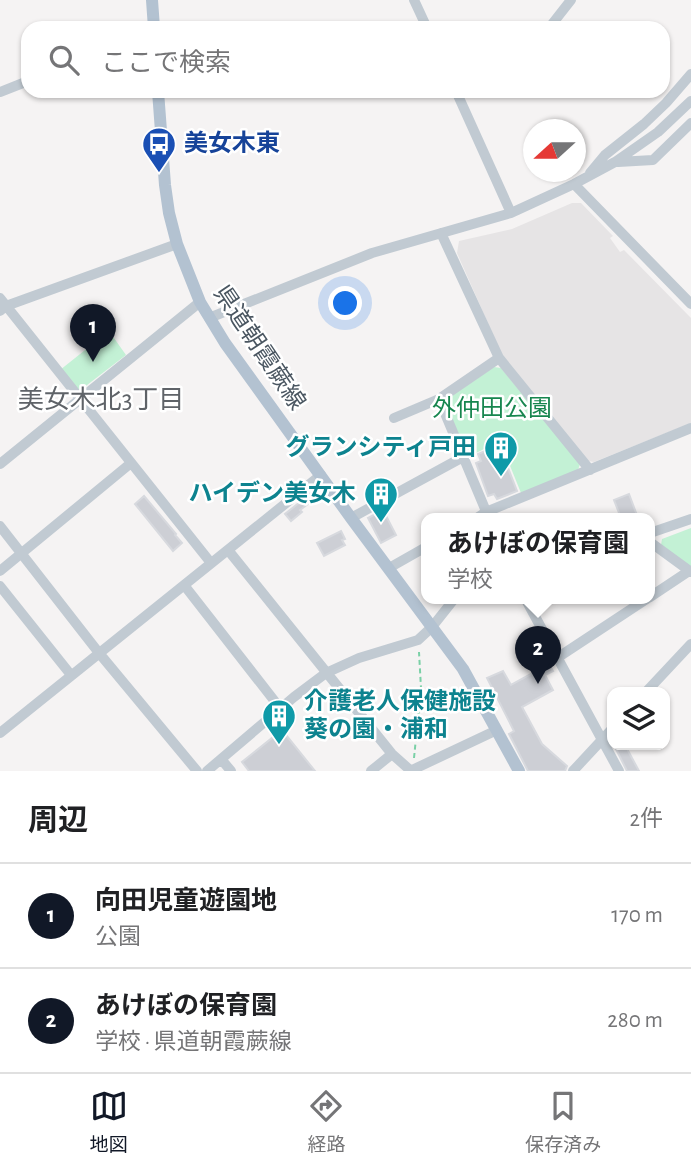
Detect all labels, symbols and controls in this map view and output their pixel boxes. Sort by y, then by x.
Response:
search box [21,21,670,98]
icon: search [45,41,83,79]
text: ここで検索 [101,50,231,76]
north arrow [523,119,586,182]
bus stop icon: 美女木東 [140,125,178,174]
place label: 美女木東 [184,130,280,156]
street label: 県道朝霞蕨線 [209,280,311,414]
your location [328,286,362,320]
pin: 1 [70,304,116,362]
district label: 美女木北3丁目 [18,385,184,413]
park label: 外仲田公園 [432,395,552,421]
building icon: グランシティ戸田 [482,429,520,478]
place label: グランシティ戸田 [285,434,476,460]
building icon: ハイデン美女木 [362,475,400,524]
place label: ハイデン美女木 [188,480,356,506]
popup [421,513,655,604]
text: あけぼの保育園 [447,531,629,557]
text: 学校 [447,569,493,592]
pin: 2 [515,626,561,684]
map controls [607,687,670,750]
button: layers [607,687,670,750]
place label: 介護老人保健施設 葵の園・浦和 [304,688,496,742]
building icon: 介護老人保健施設 葵の園・浦和 [260,697,298,746]
text: 周辺 [28,806,88,836]
text: 2件 [630,808,663,831]
text: 向田児童遊園地 [95,888,277,914]
text: 1 [47,904,55,927]
text: 170 m [611,904,663,927]
text: 公園 [95,926,141,949]
text: あけぼの保育園 [95,993,277,1019]
text: 2 [46,1009,56,1032]
text: 280 m [607,1009,663,1032]
text: 学校 · 県道朝霞蕨線 [95,1031,292,1054]
tab: 地図 [90,1087,128,1157]
tab: 経路 [307,1087,345,1157]
tab: 保存済み [525,1087,601,1157]

